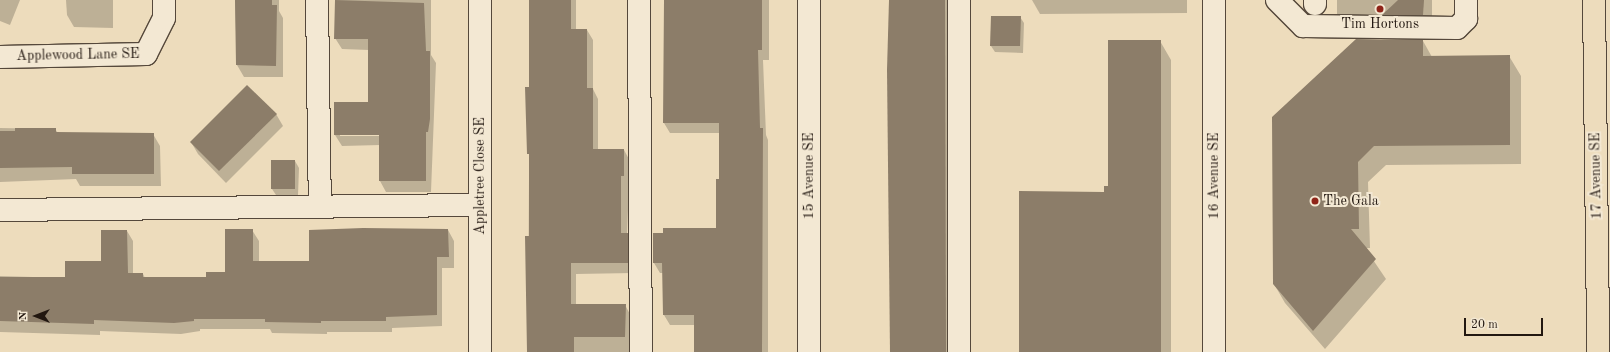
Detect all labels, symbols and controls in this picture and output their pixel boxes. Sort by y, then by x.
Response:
marker: Tim Hortons [1375,4,1385,14]
place label: Tim Hortons [1341,16,1419,32]
street label: Applewood Lane SE [16,46,140,64]
street label: Appletree Close SE [472,117,488,235]
street label: 17 Avenue SE [1587,132,1605,220]
street label: 15 Avenue SE [801,133,817,219]
street label: 16 Avenue SE [1206,133,1222,219]
place label: The Gala [1323,193,1379,209]
marker: The Gala [1310,196,1320,206]
north arrow [16,296,56,336]
scale bar [1466,310,1545,336]
text: N [18,312,29,320]
text: 20 m [1471,319,1498,331]

